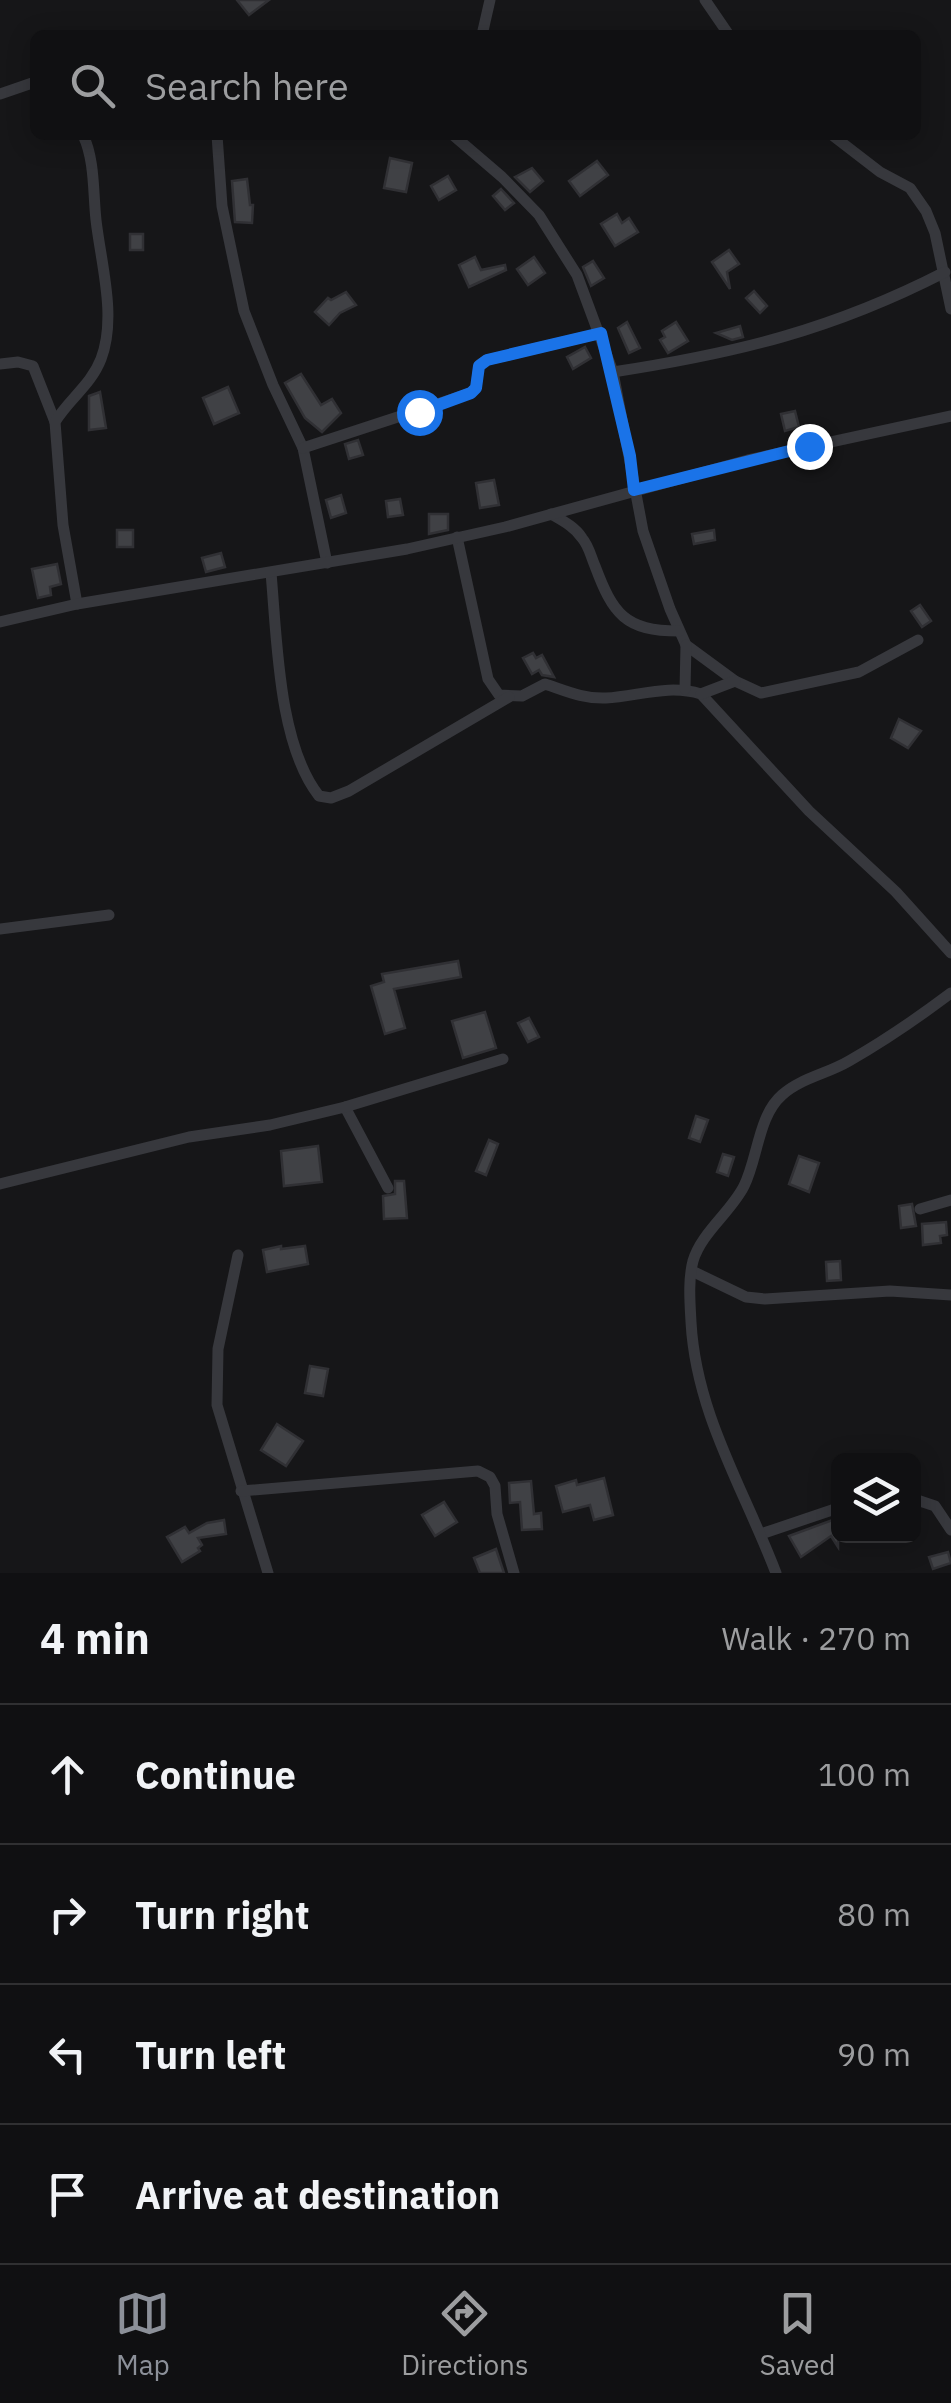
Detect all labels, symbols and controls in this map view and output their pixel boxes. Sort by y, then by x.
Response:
search box [30,30,921,140]
icon: search [65,58,120,113]
text: Search here [145,61,349,110]
route start [397,390,443,436]
route end [787,424,833,470]
map controls [831,1453,921,1543]
button: layers [831,1453,921,1543]
text: 4 min [40,1611,150,1666]
text: Walk · 270 m [722,1617,911,1659]
icon: ahead [40,1747,95,1802]
text: Continue [135,1750,296,1799]
text: 100 m [818,1753,911,1795]
icon: right [40,1887,95,1942]
text: Turn right [135,1890,310,1939]
text: 80 m [837,1893,911,1935]
icon: left [40,2027,95,2082]
text: Turn left [135,2030,286,2079]
text: 90 m [837,2033,911,2075]
icon: arrive [40,2167,95,2222]
text: Arrive at destination [135,2170,500,2219]
tab: Map [115,2286,170,2383]
tab: Directions [401,2286,529,2383]
tab: Saved [759,2286,836,2383]

